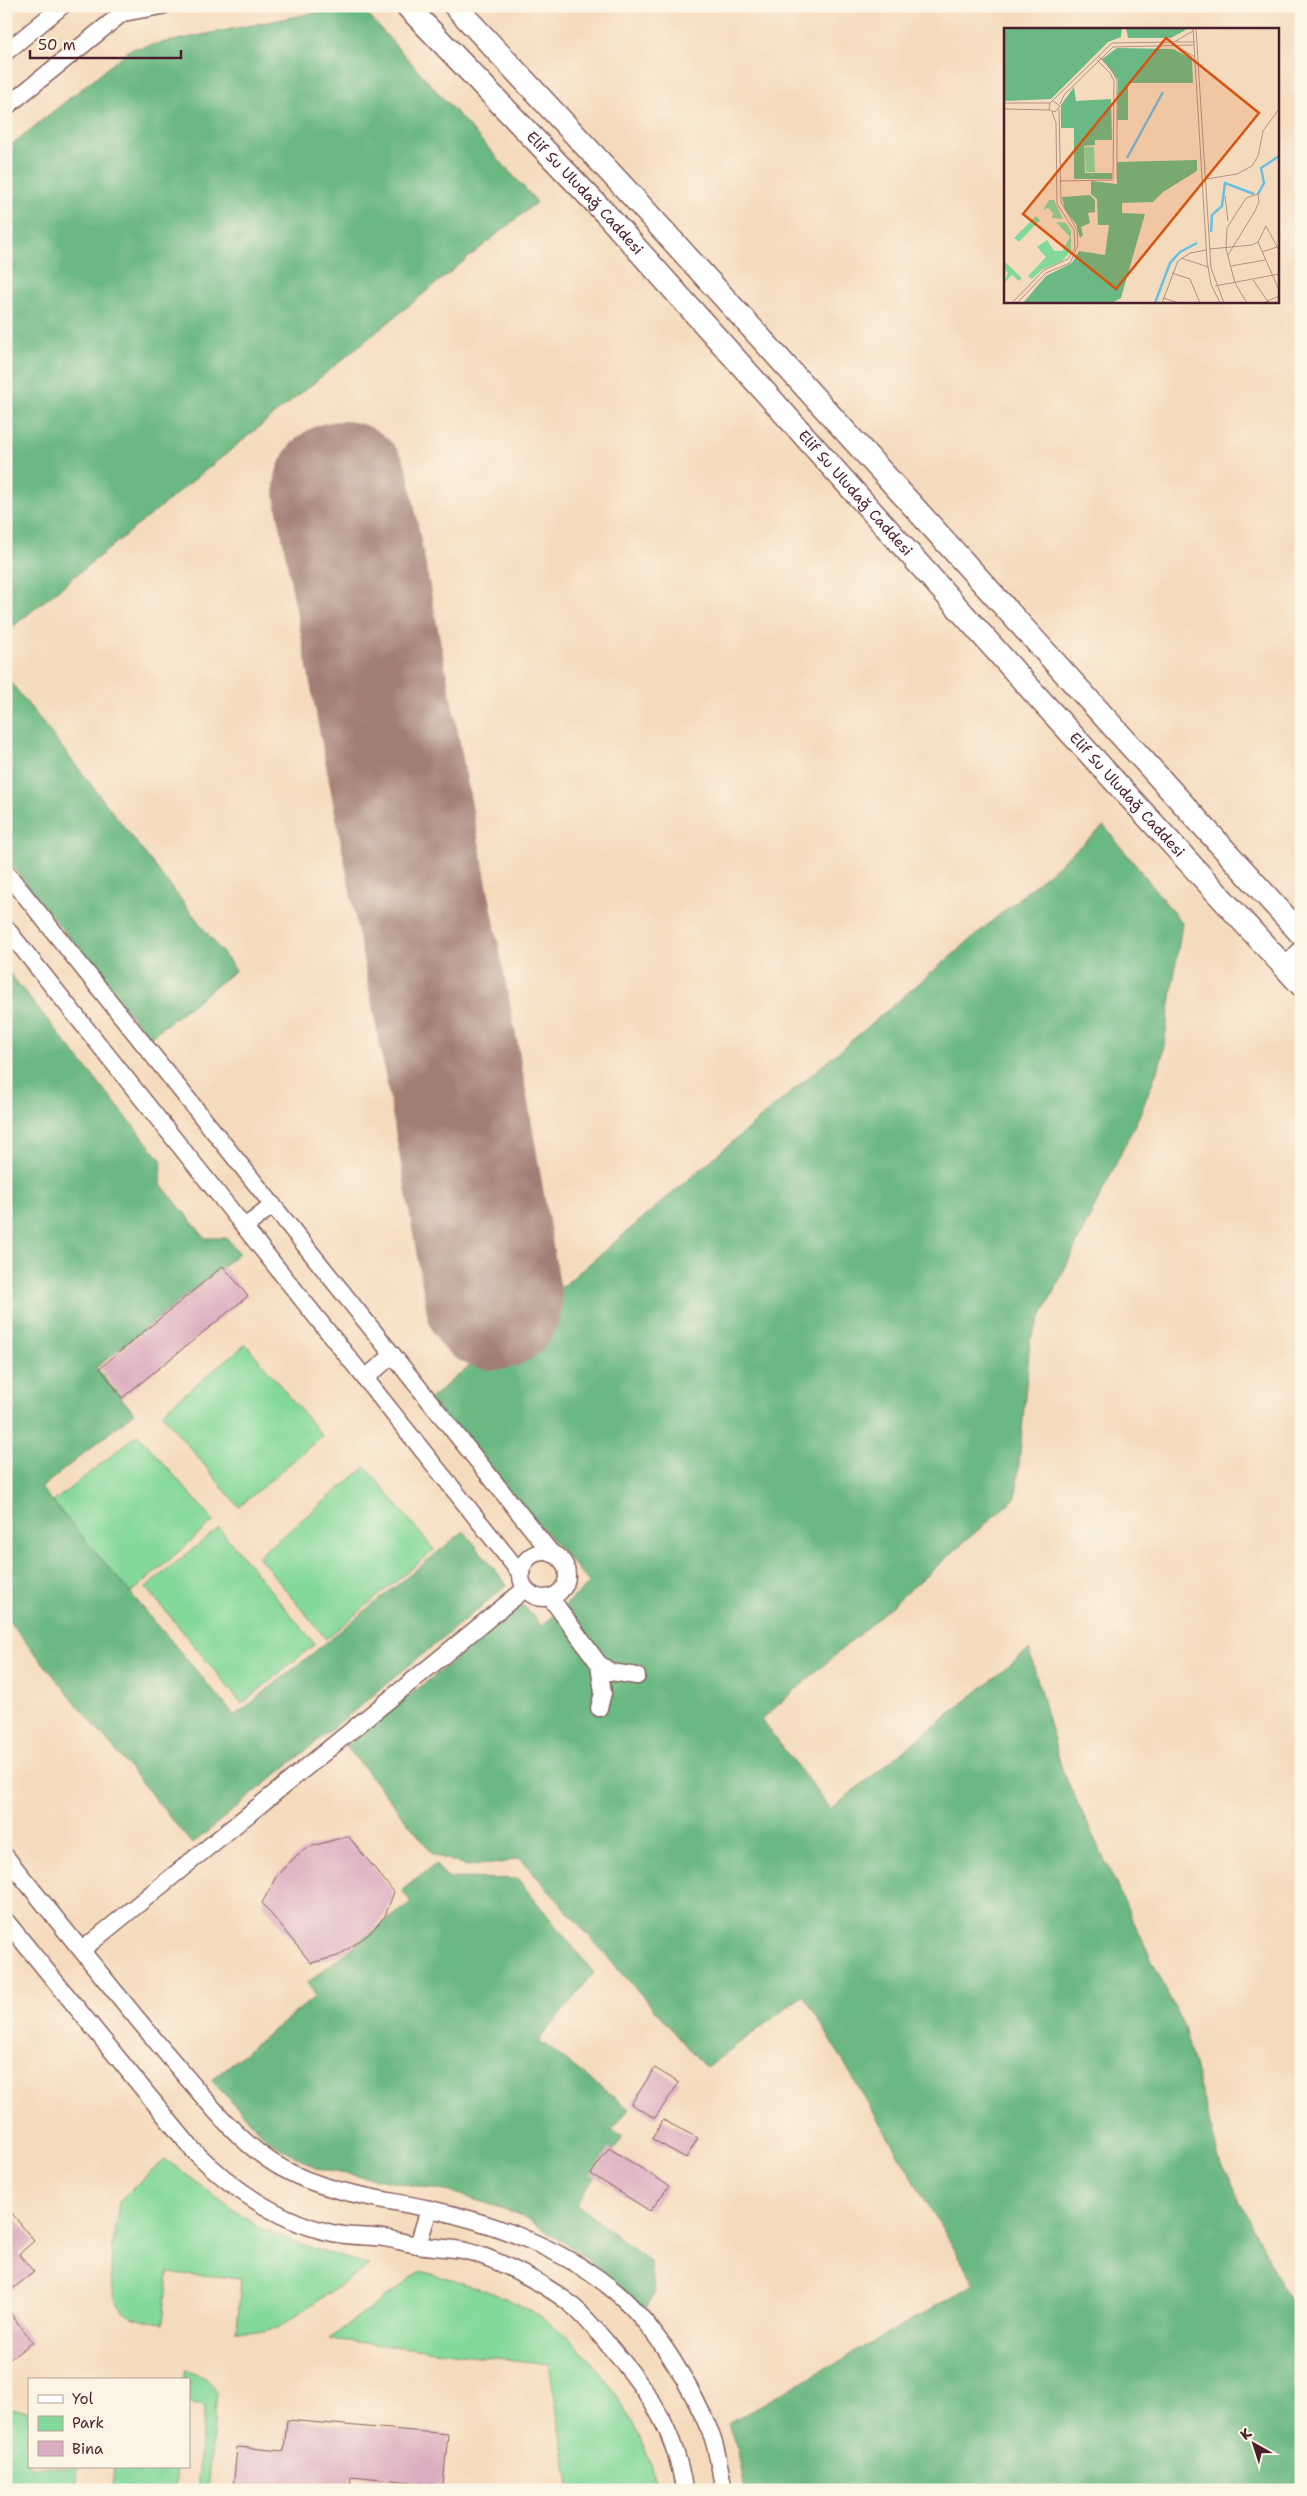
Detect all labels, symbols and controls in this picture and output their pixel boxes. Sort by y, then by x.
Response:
scale bar [30,28,181,60]
inset map [1004,28,1280,302]
text: 50 m [38,35,76,55]
street label: Elif Su Uludağ Caddesi [522,127,648,259]
street label: Elif Su Uludağ Caddesi [794,426,917,560]
street label: Elif Su Uludağ Caddesi [1065,728,1189,861]
legend [28,2378,190,2468]
text: Yol [72,2389,94,2409]
text: Park [72,2413,104,2433]
north arrow [1230,2418,1280,2468]
text: K [1236,2424,1256,2444]
text: Bina [72,2439,104,2459]

